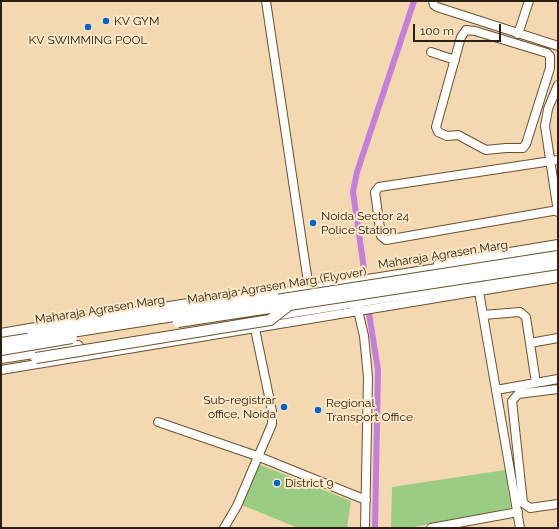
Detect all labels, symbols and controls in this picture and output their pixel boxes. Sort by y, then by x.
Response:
place label: KV GYM [114,14,159,28]
marker: KV GYM [101,16,111,26]
scale bar [415,16,503,42]
marker: KV SWIMMING POOL [83,22,93,32]
text: 100 m [420,24,454,38]
place label: KV SWIMMING POOL [29,33,147,47]
place label: Noida Sector 24 Police Station [321,209,409,237]
marker: Noida Sector 24 Police Station [308,218,318,228]
street label: Maharaja Agrasen Marg [377,238,509,272]
street label: Maharaja Agrasen Marg (Flyover) [186,265,368,307]
street label: Maharaja Agrasen Marg [34,293,166,327]
place label: Sub-registrar office, Noida [203,393,276,421]
place label: Regional Transport Office [326,396,413,424]
marker: Sub-registrar office, Noida [279,402,289,412]
marker: Regional Transport Office [313,405,323,415]
place label: District 9 [285,476,334,490]
marker: District 9 [272,478,282,488]

